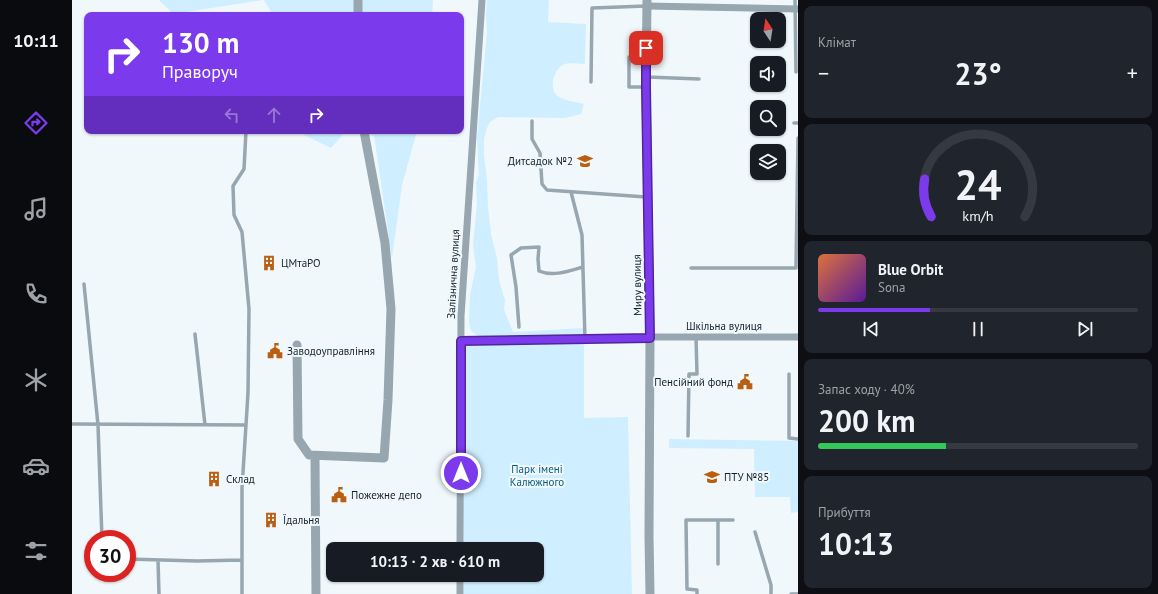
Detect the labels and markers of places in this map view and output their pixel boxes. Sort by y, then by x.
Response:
pin [629,31,663,65]
school or university icon: Дитсадок №2 [576,152,594,170]
place label: Дитсадок №2 [508,154,573,168]
building icon: ЦМтаРО [260,254,278,272]
place label: ЦМтаРО [281,256,321,270]
public building icon: Заводоуправління [266,342,284,360]
place label: Заводоуправління [287,344,375,358]
public building icon: Пенсійний фонд [736,373,754,391]
place label: Пенсійний фонд [654,375,733,389]
school or university icon: ПТУ №85 [703,468,721,486]
building icon: Склад [205,470,223,488]
place label: ПТУ №85 [724,470,769,484]
place label: Склад [226,472,255,486]
public building icon: Пожежне депо [330,486,348,504]
place label: Пожежне депо [351,488,422,502]
building icon: Їдальня [262,511,280,529]
place label: Їдальня [283,513,319,527]

